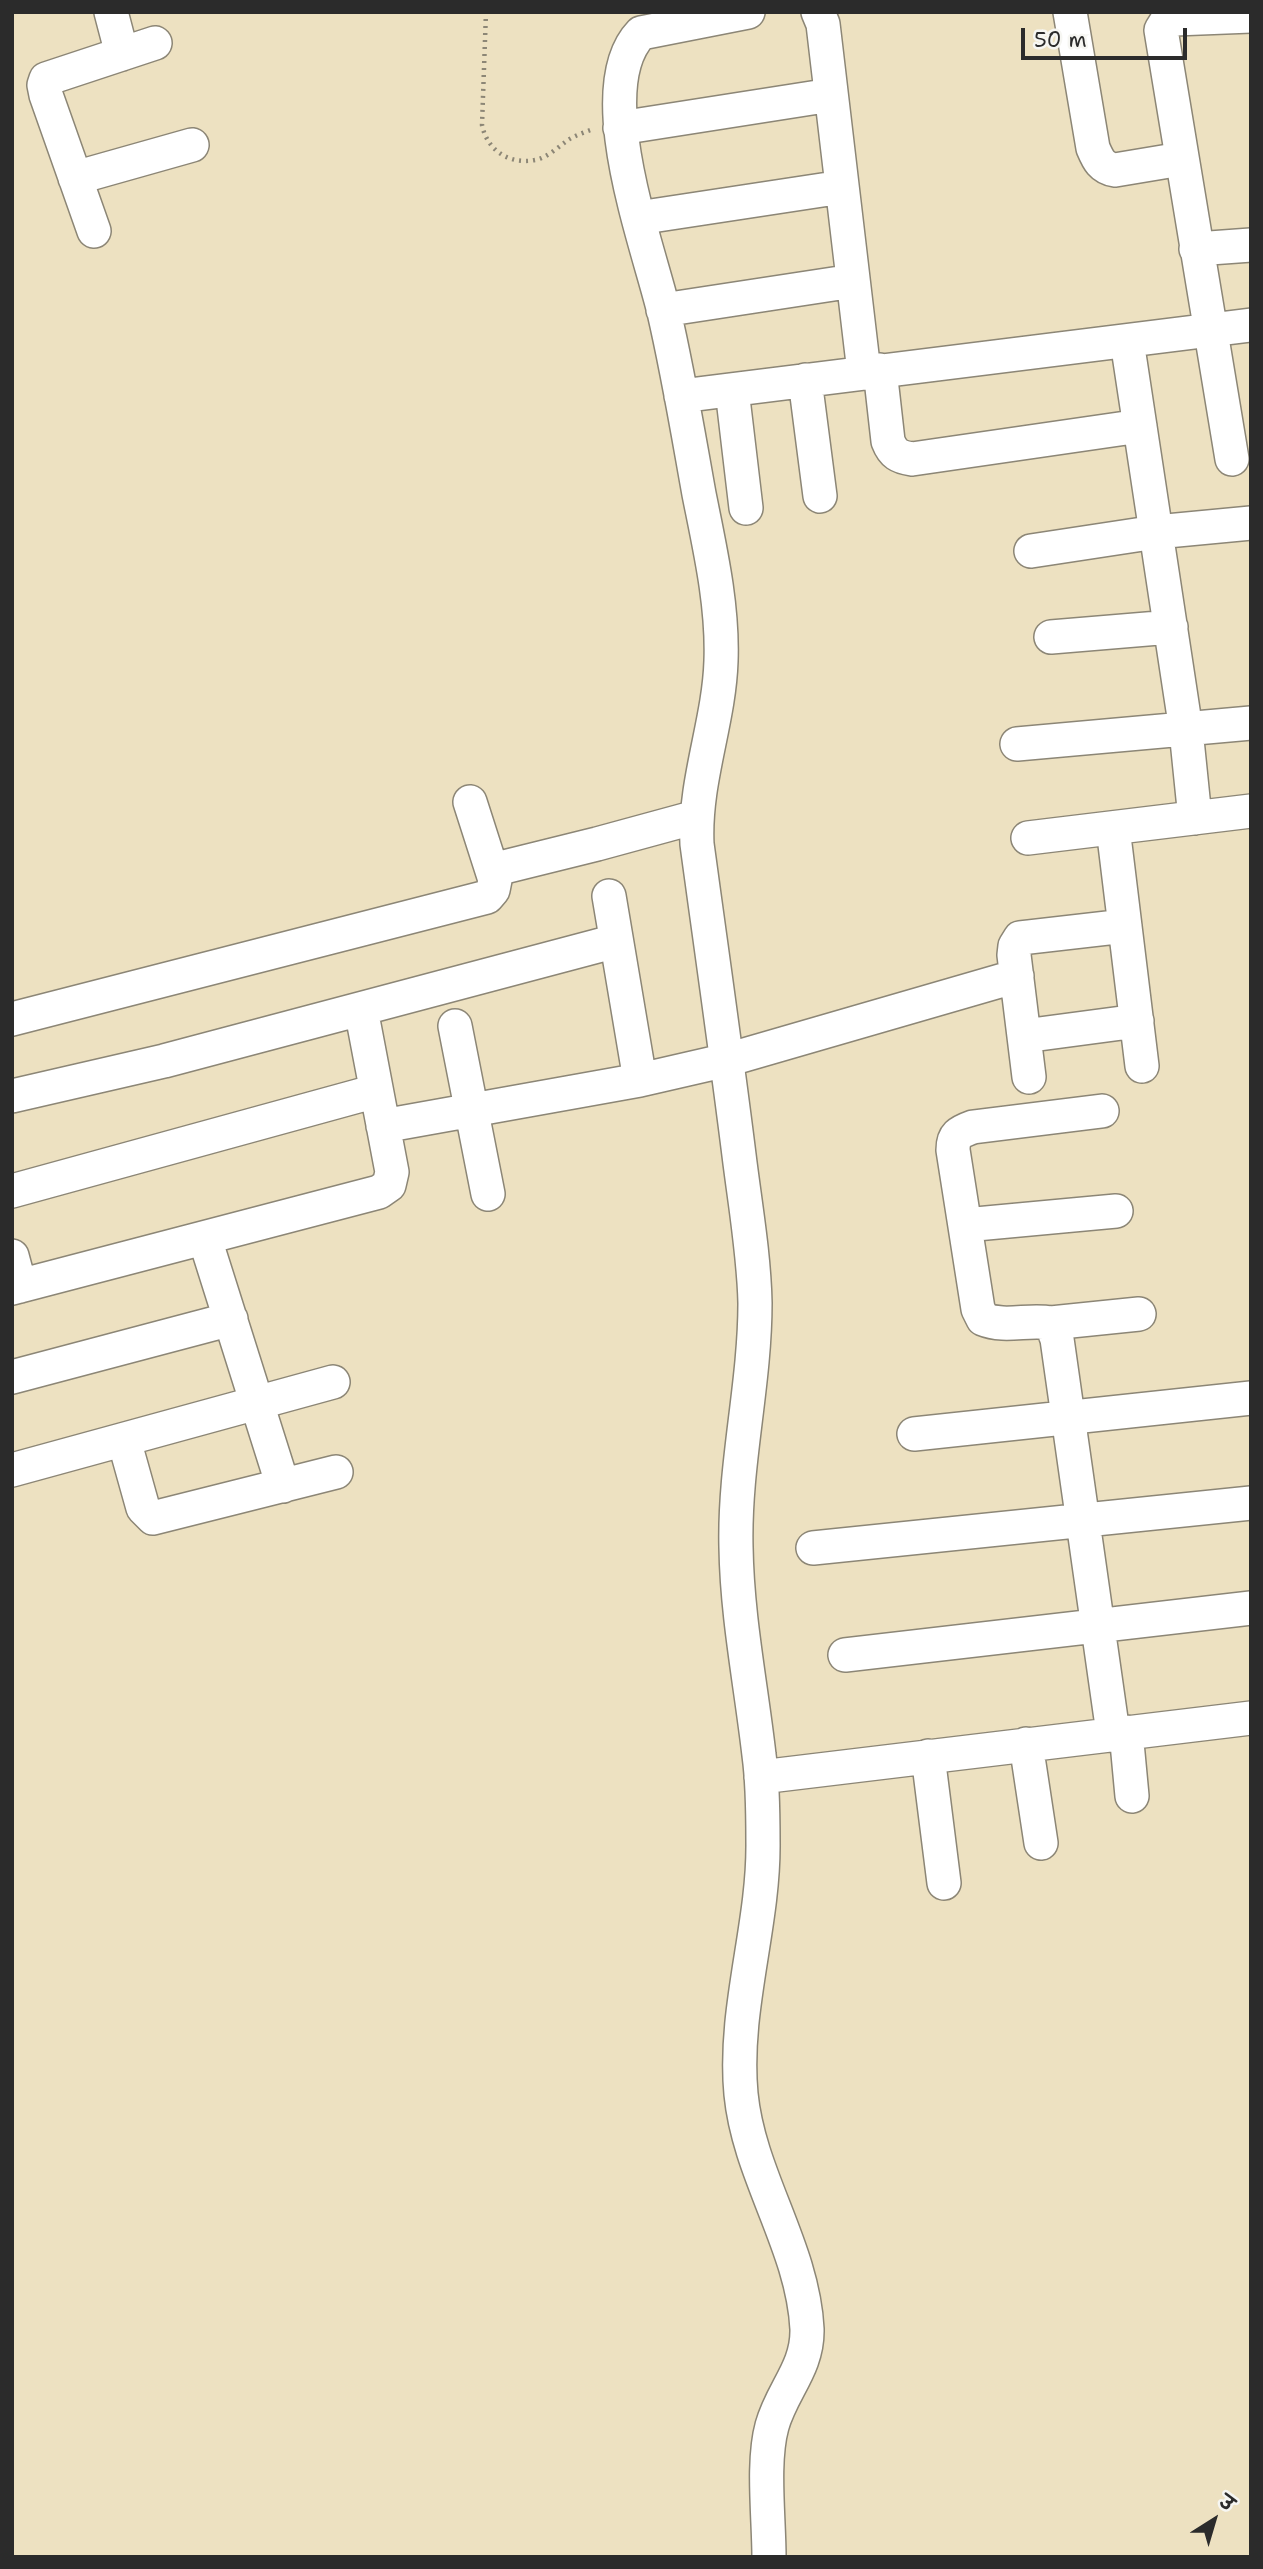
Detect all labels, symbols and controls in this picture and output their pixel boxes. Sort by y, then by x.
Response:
scale bar [1025,14,1191,58]
text: 50 m [1034,26,1087,54]
north arrow [1179,2485,1249,2555]
text: उ [1214,2489,1240,2517]

